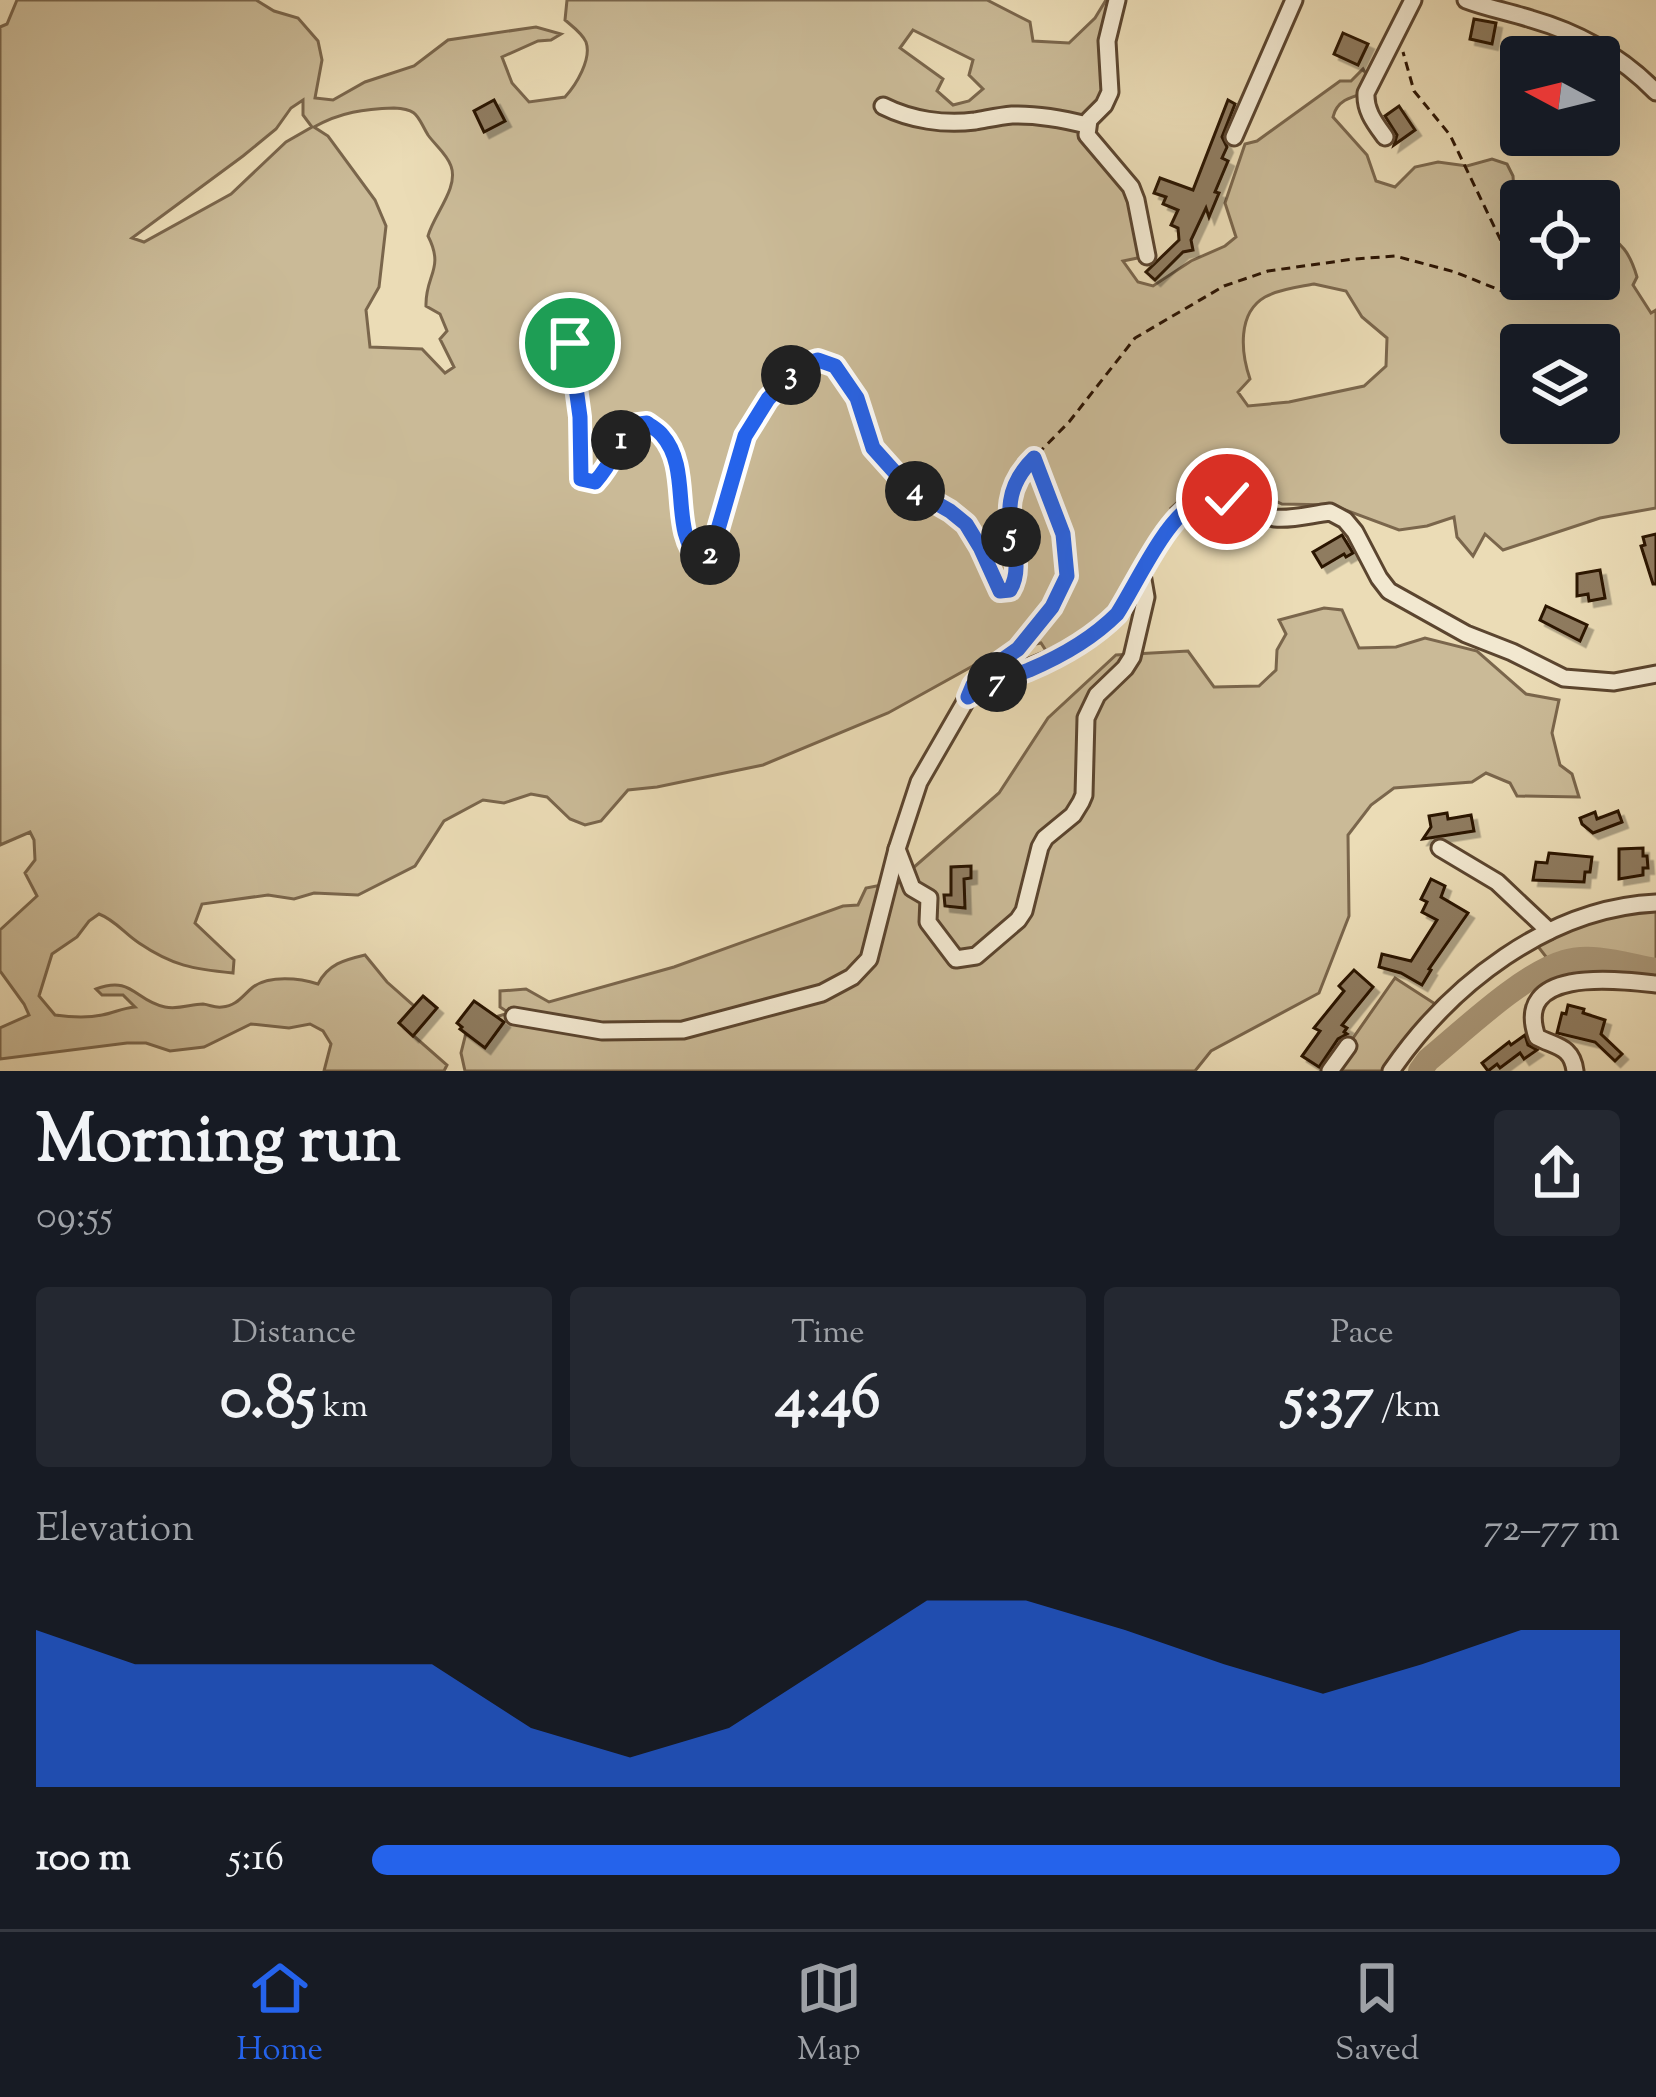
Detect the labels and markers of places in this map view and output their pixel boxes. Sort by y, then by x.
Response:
pin [519,292,621,394]
pin: 3 [761,345,821,405]
pin: 1 [591,410,651,470]
pin [1176,448,1278,550]
pin: 4 [885,461,945,521]
pin: 5 [981,507,1041,567]
pin: 2 [680,525,740,585]
pin: 7 [967,652,1027,712]

